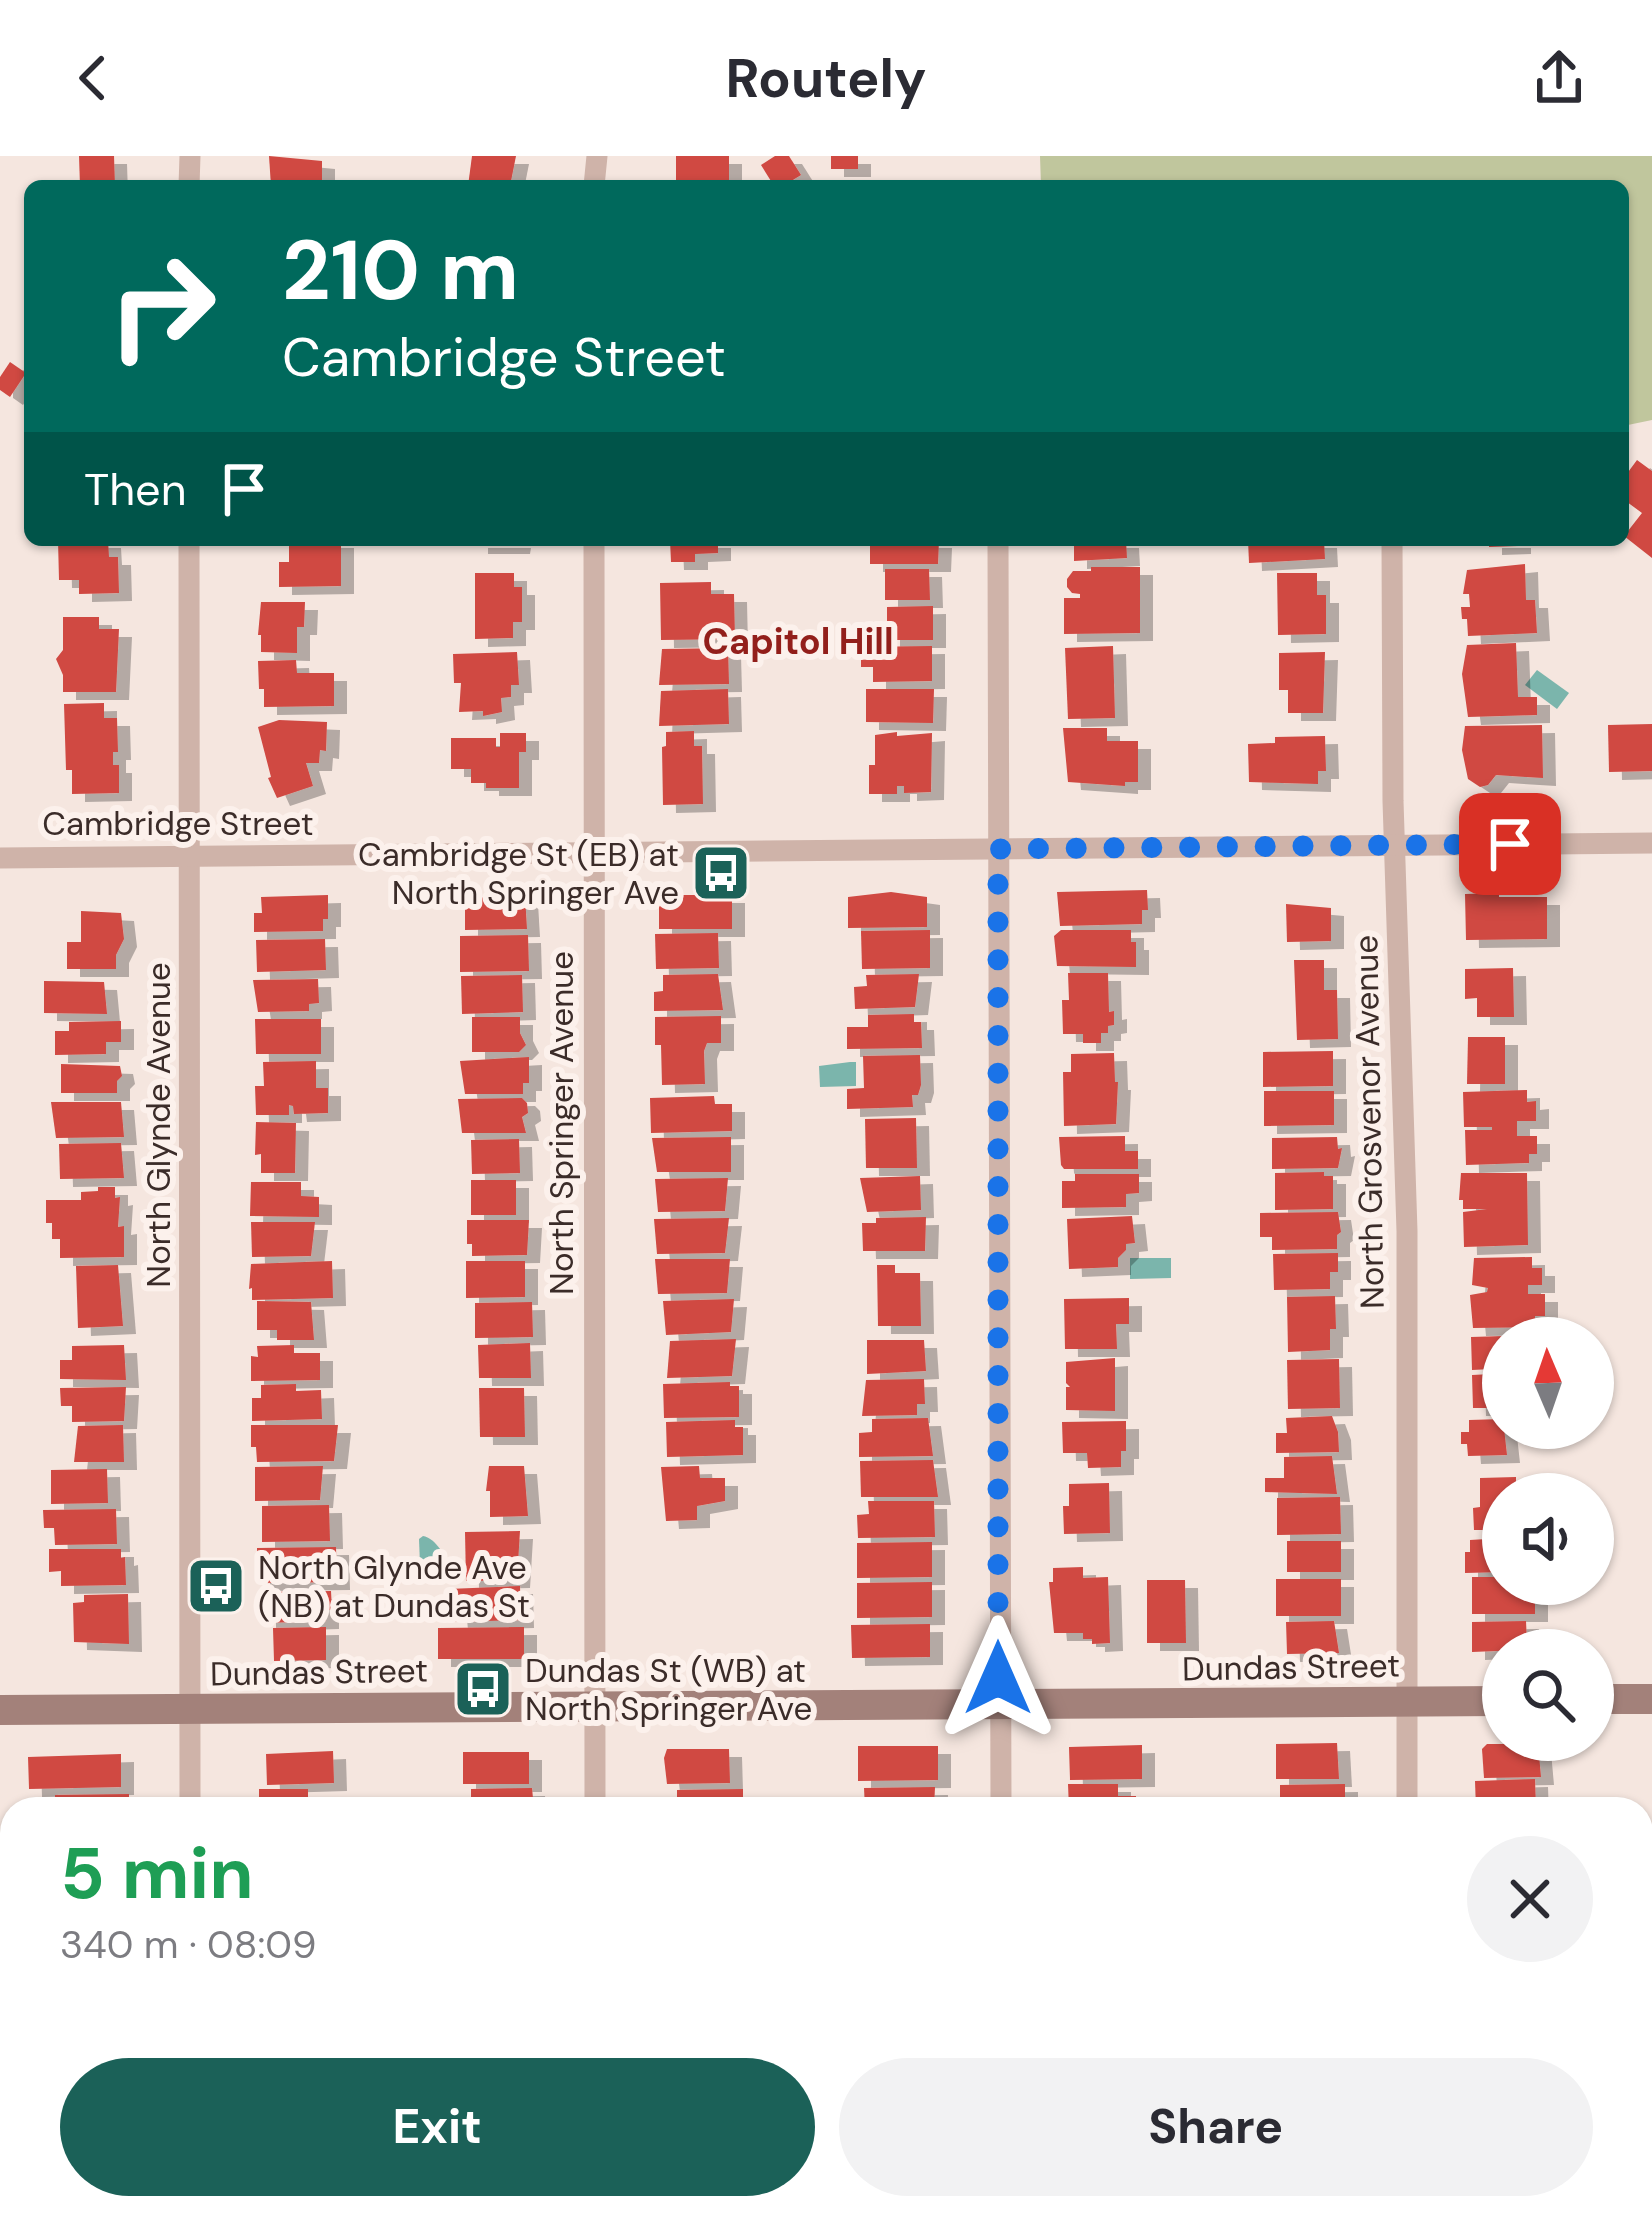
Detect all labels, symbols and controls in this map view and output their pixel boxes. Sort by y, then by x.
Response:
text: Routely [726,43,926,114]
icon: back [60,45,126,111]
icon: share [1526,45,1592,111]
text: 210 m [282,216,519,325]
icon: right [84,228,240,384]
text: Cambridge Street [282,322,726,393]
icon: arrive [211,456,277,522]
text: Then [84,460,187,519]
district label: Capitol Hill [702,618,894,665]
pin [1459,793,1561,895]
street label: Cambridge Street [42,802,314,845]
icon: arrive [1477,811,1543,877]
place label: Cambridge St (EB) at North Springer Ave [358,833,679,914]
bus stop icon: Cambridge St (EB) at North Springer Ave [690,842,752,904]
street label: North Grosvenor Avenue [1344,935,1394,1309]
street label: North Springer Avenue [540,951,583,1295]
street label: North Glynde Avenue [137,962,180,1288]
north arrow [1482,1317,1614,1449]
map controls [1482,1317,1614,1761]
button: sound [1482,1473,1614,1605]
place label: North Glynde Ave (NB) at Dundas St [258,1546,530,1627]
bus stop icon: North Glynde Ave (NB) at Dundas St [185,1555,247,1617]
position arrow [935,1615,1061,1741]
button: search [1482,1629,1614,1761]
street label: Dundas Street [1182,1644,1400,1690]
street label: Dundas Street [210,1649,428,1695]
place label: Dundas St (WB) at North Springer Ave [525,1649,812,1730]
bus stop icon: Dundas St (WB) at North Springer Ave [452,1658,514,1720]
text: 5 min [60,1827,254,1920]
button: close [1467,1836,1593,1962]
text: 340 m · 08:09 [60,1919,316,1970]
button: Exit [60,2058,815,2196]
button: Share [839,2058,1593,2196]

